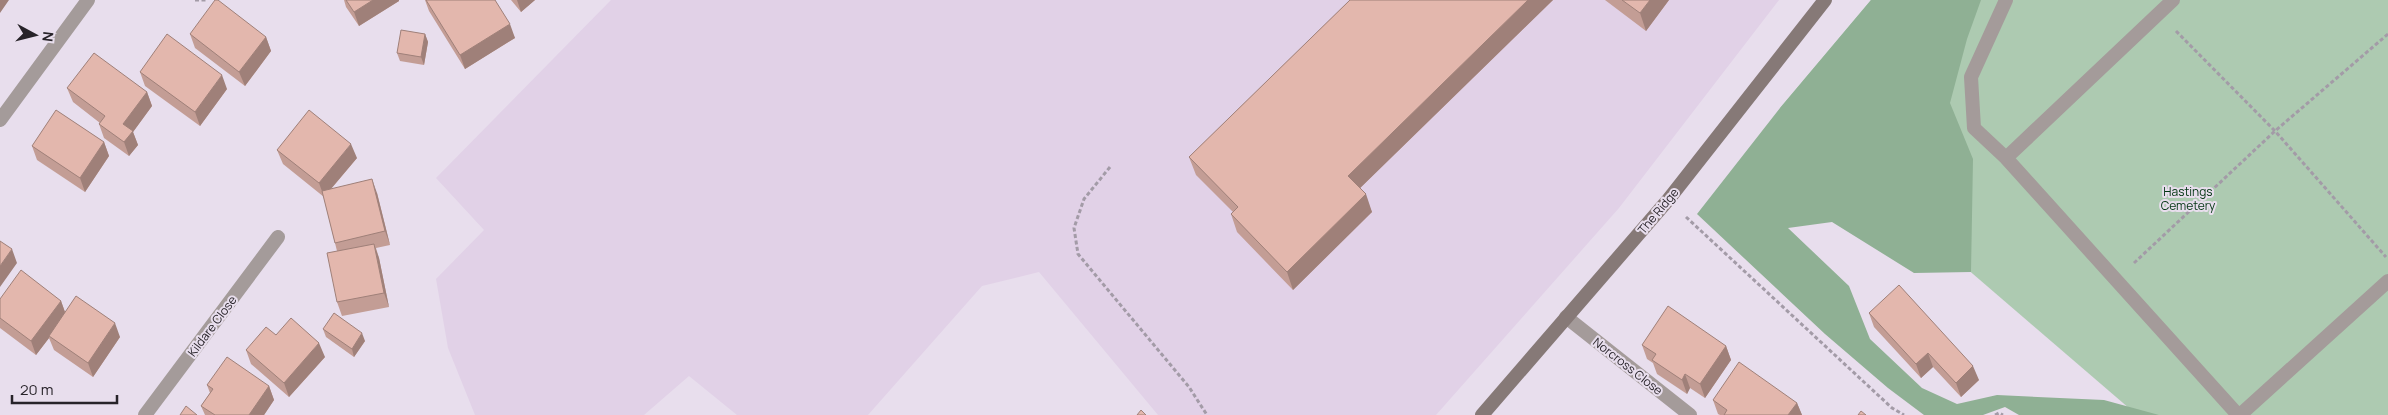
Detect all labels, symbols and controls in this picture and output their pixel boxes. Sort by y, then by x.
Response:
north arrow [10,10,60,60]
text: N [38,30,58,43]
park label: Hastings Cemetery [2161,183,2216,214]
street label: The Ridge [1634,184,1682,238]
street label: Kildare Close [184,292,240,360]
street label: Norcross Close [1590,333,1666,399]
scale bar [12,372,118,404]
text: 20 m [20,379,53,400]

